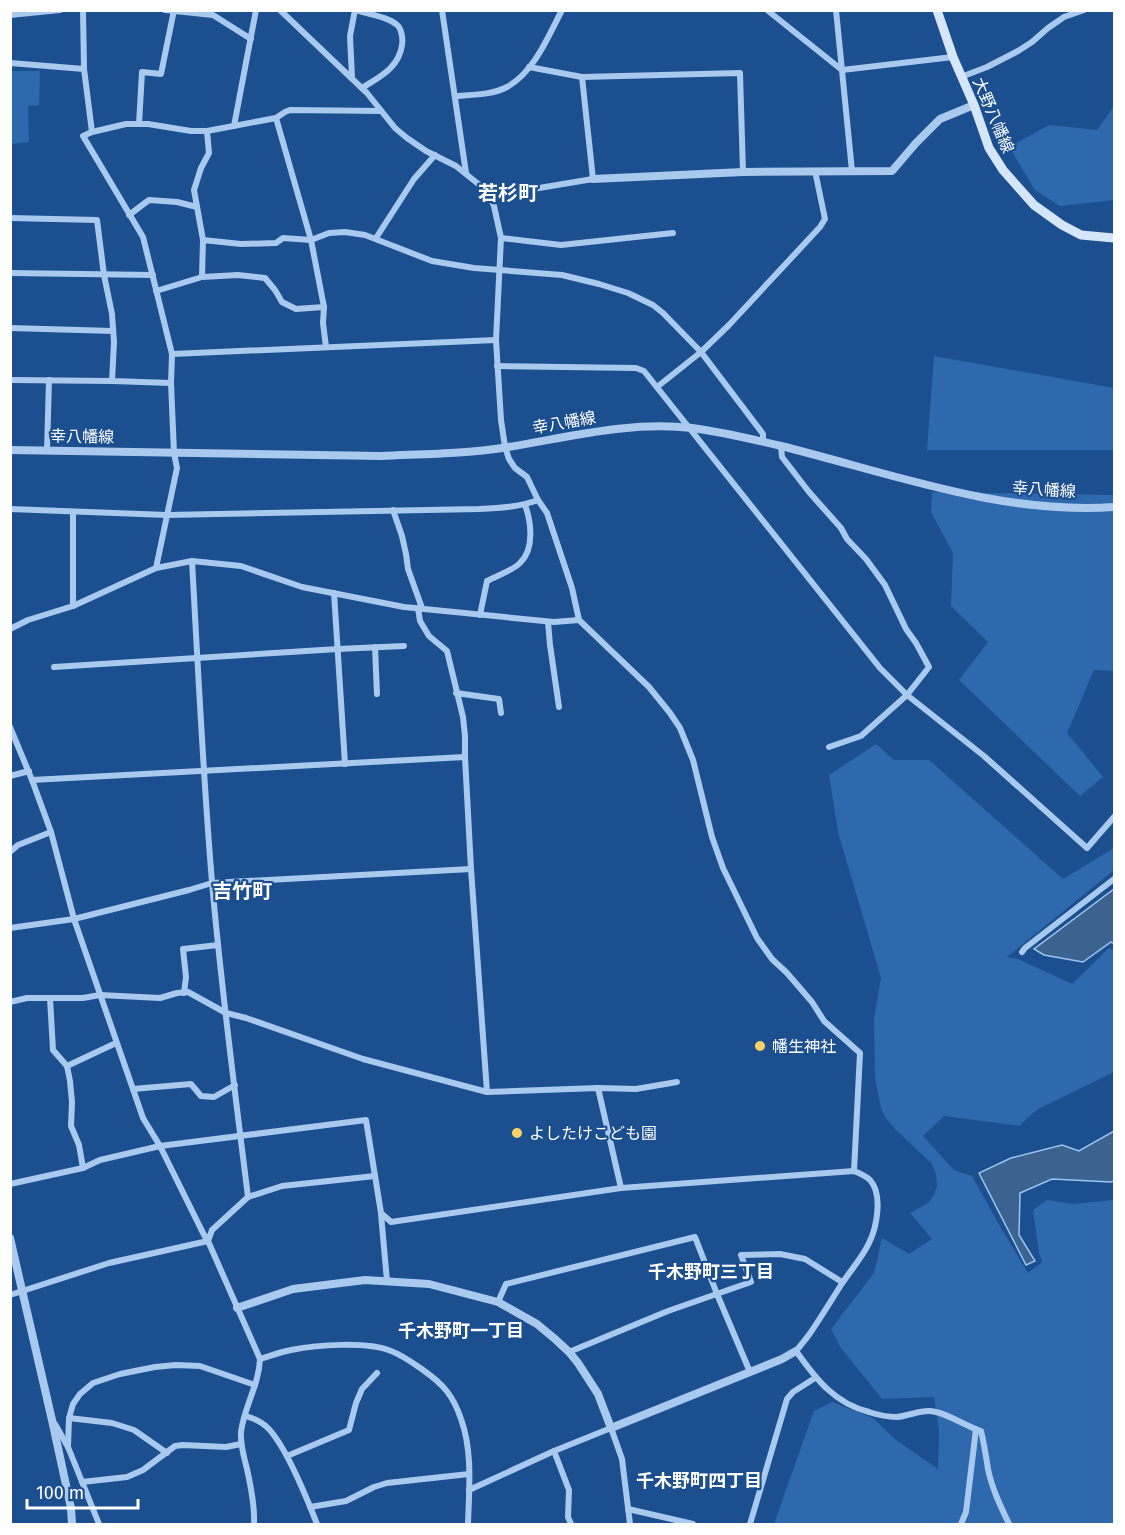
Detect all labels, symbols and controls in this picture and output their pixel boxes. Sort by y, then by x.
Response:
street label: 大野八幡線 [969,75,1018,156]
district label: 若杉町 [478,181,538,205]
street label: 幸八幡線 [531,408,597,437]
street label: 幸八幡線 [50,426,114,447]
street label: 幸八幡線 [1011,478,1077,501]
district label: 吉竹町 [212,879,272,903]
place label: 幡生神社 [772,1037,836,1056]
marker: 幡生神社 [753,1039,767,1053]
place label: よしたけこども園 [529,1124,657,1143]
marker: よしたけこども園 [510,1126,524,1140]
district label: 千木野町三丁目 [648,1261,774,1283]
district label: 千木野町一丁目 [398,1320,524,1342]
district label: 千木野町四丁目 [636,1470,762,1492]
scale bar [27,1472,138,1510]
text: 100 m [36,1482,84,1504]

